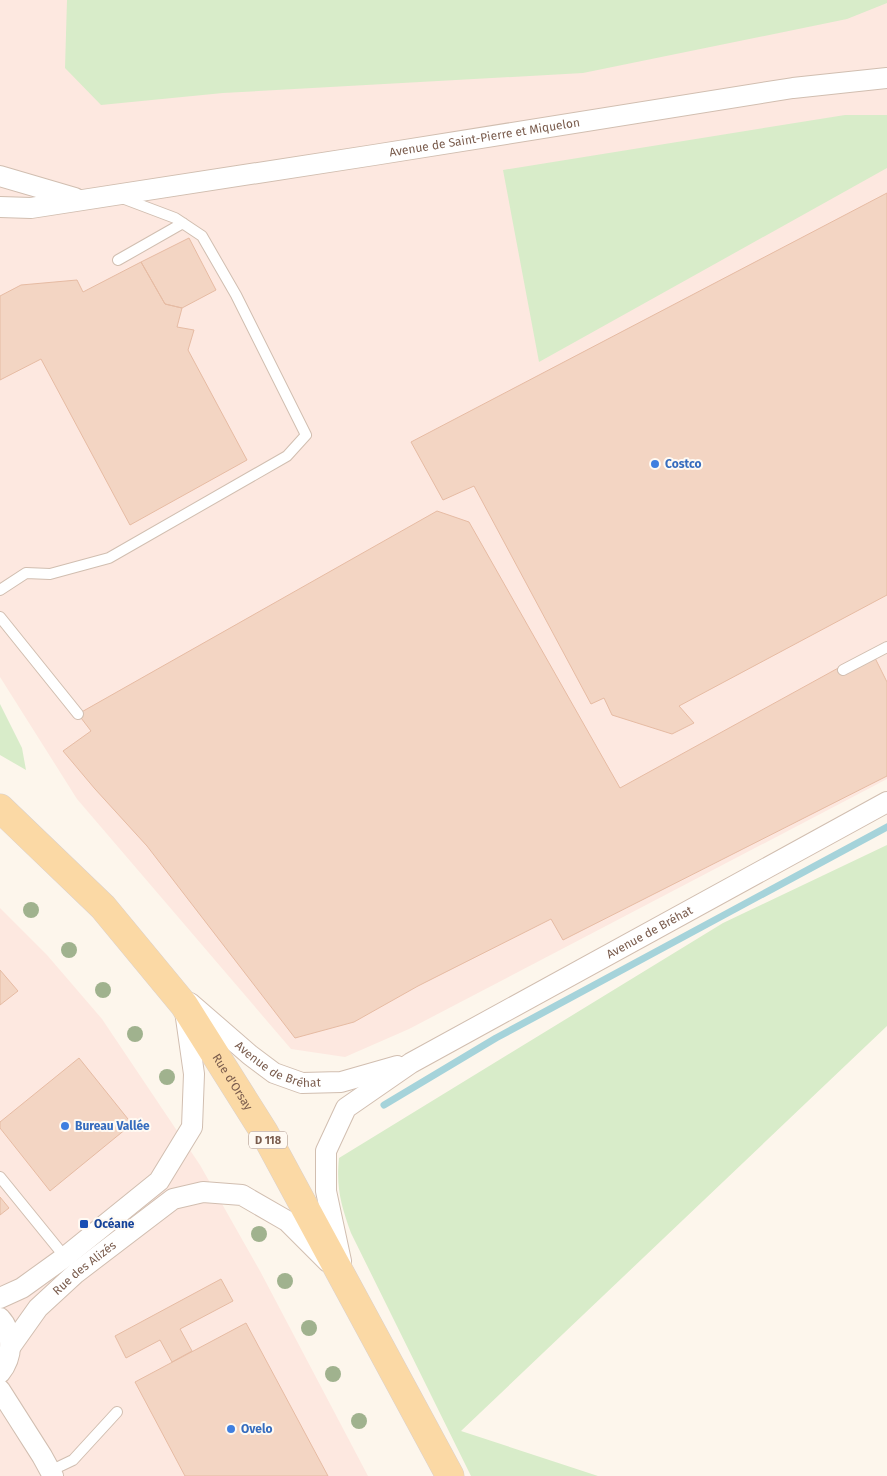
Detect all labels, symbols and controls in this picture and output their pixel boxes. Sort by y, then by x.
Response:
street label: Avenue de Saint-Pierre et Miquelon [388,115,581,159]
place label: Costco [665,457,701,471]
marker: Costco [649,458,661,470]
street label: Avenue de Bréhat [604,903,695,961]
street label: Avenue de Bréhat [232,1038,322,1090]
street label: Rue d'Orsay [209,1051,256,1113]
place label: Bureau Vallée [75,1119,150,1133]
marker: Bureau Vallée [59,1120,71,1132]
road number: D 118 [249,1132,287,1148]
place label: Océane [94,1217,135,1231]
marker: Océane [78,1218,90,1230]
street label: Rue des Alizés [50,1238,119,1298]
place label: Ovelo [241,1422,273,1436]
marker: Ovelo [225,1423,237,1435]

